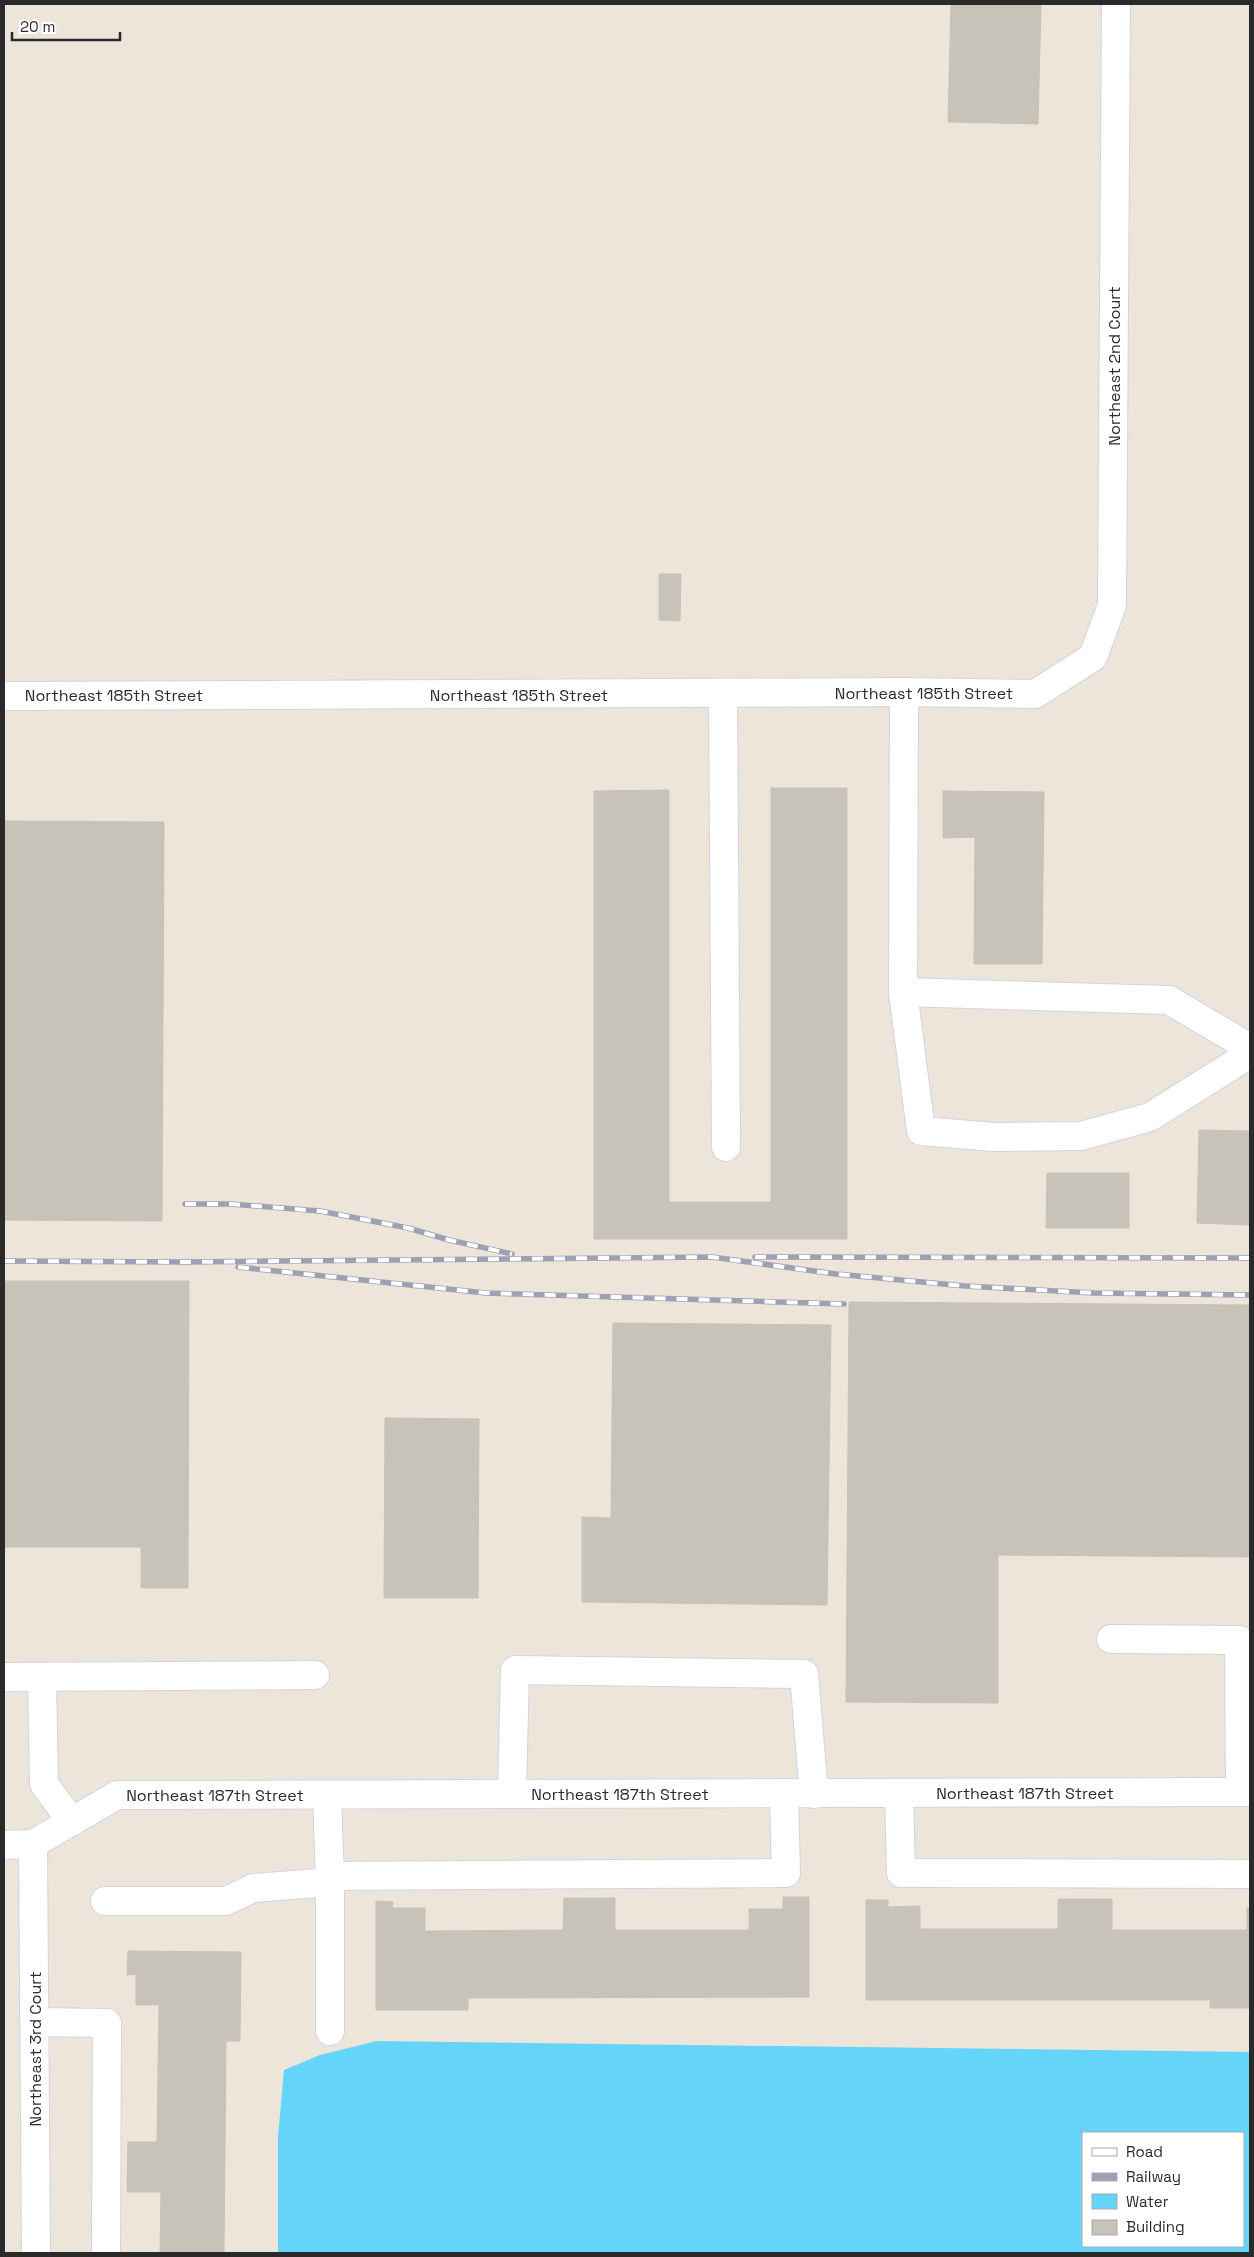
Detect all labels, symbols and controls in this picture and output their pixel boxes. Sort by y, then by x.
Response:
scale bar [12,10,120,42]
text: 20 m [20,17,55,36]
street label: Northeast 2nd Court [1104,286,1125,446]
street label: Northeast 185th Street [835,683,1013,704]
street label: Northeast 185th Street [25,685,203,706]
street label: Northeast 185th Street [430,685,608,706]
street label: Northeast 187th Street [936,1783,1114,1804]
street label: Northeast 187th Street [531,1784,709,1805]
street label: Northeast 187th Street [126,1785,304,1806]
street label: Northeast 3rd Court [25,1971,46,2127]
legend [1082,2132,1244,2247]
text: Road [1126,2142,1163,2161]
text: Railway [1126,2167,1181,2186]
text: Water [1126,2192,1169,2211]
text: Building [1126,2217,1185,2236]

